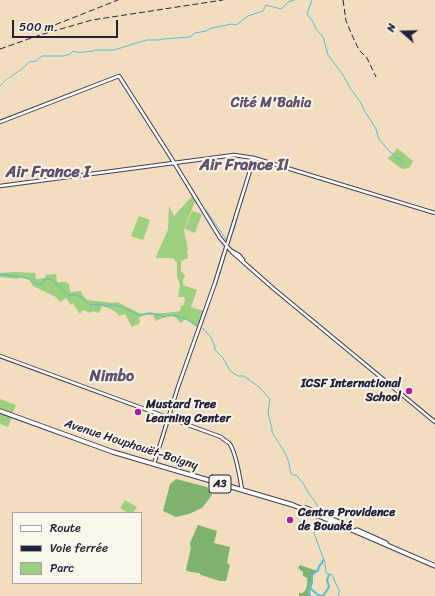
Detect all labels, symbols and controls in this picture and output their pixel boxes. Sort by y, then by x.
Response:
scale bar [14,12,120,38]
north arrow [383,12,423,52]
text: 500 m [19,16,54,38]
text: N [381,21,401,35]
district label: Cité M'Bahia [231,95,311,111]
district label: Air France II [199,156,289,176]
district label: Air France I [6,163,90,183]
district label: Nimbo [90,367,134,387]
place label: ICSF International School [301,377,401,405]
marker: ICSF International School [404,386,414,396]
place label: Mustard Tree Learning Center [146,398,231,426]
marker: Mustard Tree Learning Center [133,407,143,417]
street label: Avenue Houphouët-Boigny [62,417,200,473]
road number: A3 [209,475,231,493]
place label: Centre Providence de Bouaké [298,506,395,534]
legend [12,512,142,584]
marker: Centre Providence de Bouaké [285,515,295,525]
text: Route [50,517,81,539]
text: Voie ferrée [50,537,108,559]
text: Parc [50,557,74,579]

